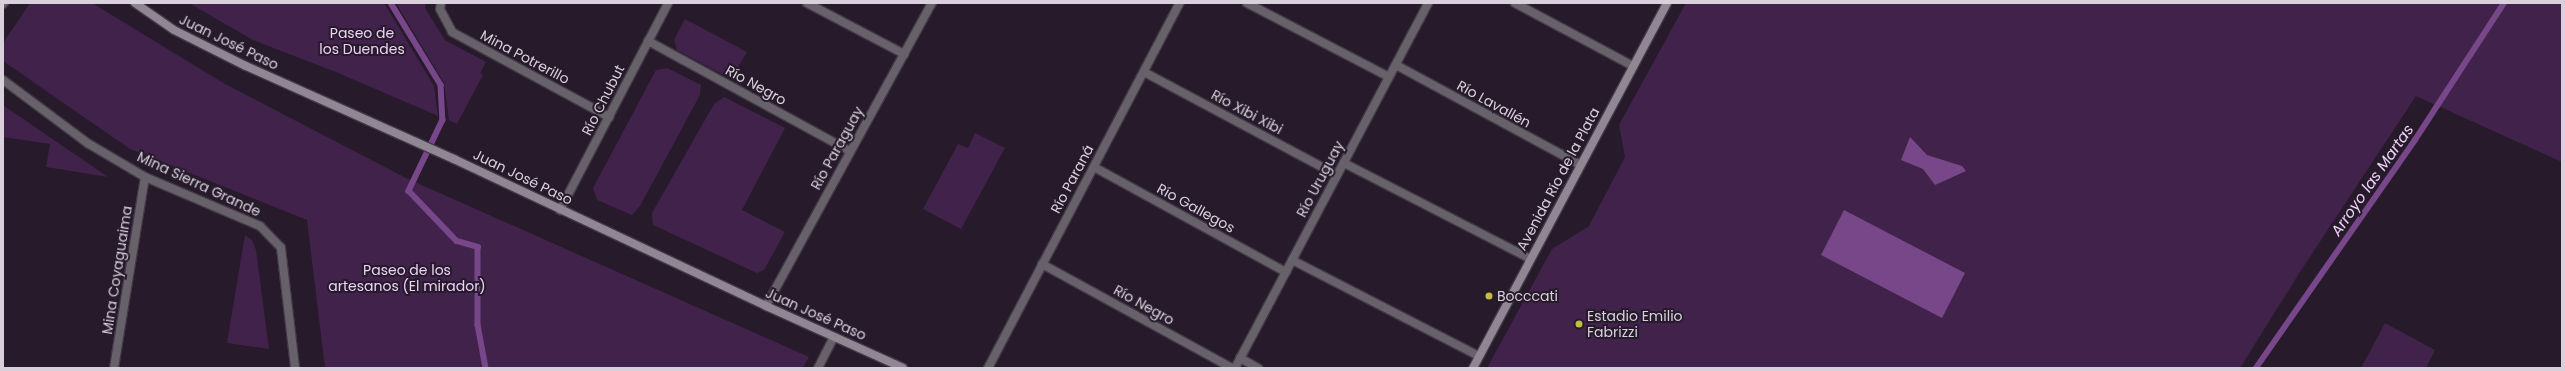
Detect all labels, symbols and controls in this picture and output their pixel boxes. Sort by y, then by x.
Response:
street label: Juan José Paso [177,11,281,73]
park label: Paseo de los Duendes [319,25,405,58]
street label: Mina Potrerillo [478,27,572,87]
street label: Río Negro [723,61,789,109]
street label: Río Chubut [578,62,628,138]
street label: Río Lavallén [1454,77,1534,131]
street label: Río Xibi Xibi [1208,86,1286,138]
street label: Río Paraguay [807,103,867,193]
street label: Avenida Río de la Plata [1513,105,1603,253]
water label: Arroyo las Martas [2327,121,2417,239]
street label: Río Uruguay [1293,138,1347,220]
street label: Río Paraná [1047,142,1097,216]
street label: Juan José Paso [471,146,575,208]
street label: Mina Sierra Grande [135,148,263,220]
street label: Río Gallegos [1154,180,1238,236]
street label: Mina Coyaguaima [99,204,135,336]
park label: Paseo de los artesanos (El mirador) [328,262,486,294]
street label: Río Negro [1111,281,1177,329]
street label: Juan José Paso [763,284,869,344]
place label: Bocccati [1497,288,1558,304]
marker: Bocccati [1484,291,1494,301]
place label: Estadio Emilio Fabrizzi [1587,308,1683,340]
marker: Estadio Emilio Fabrizzi [1574,319,1584,329]

